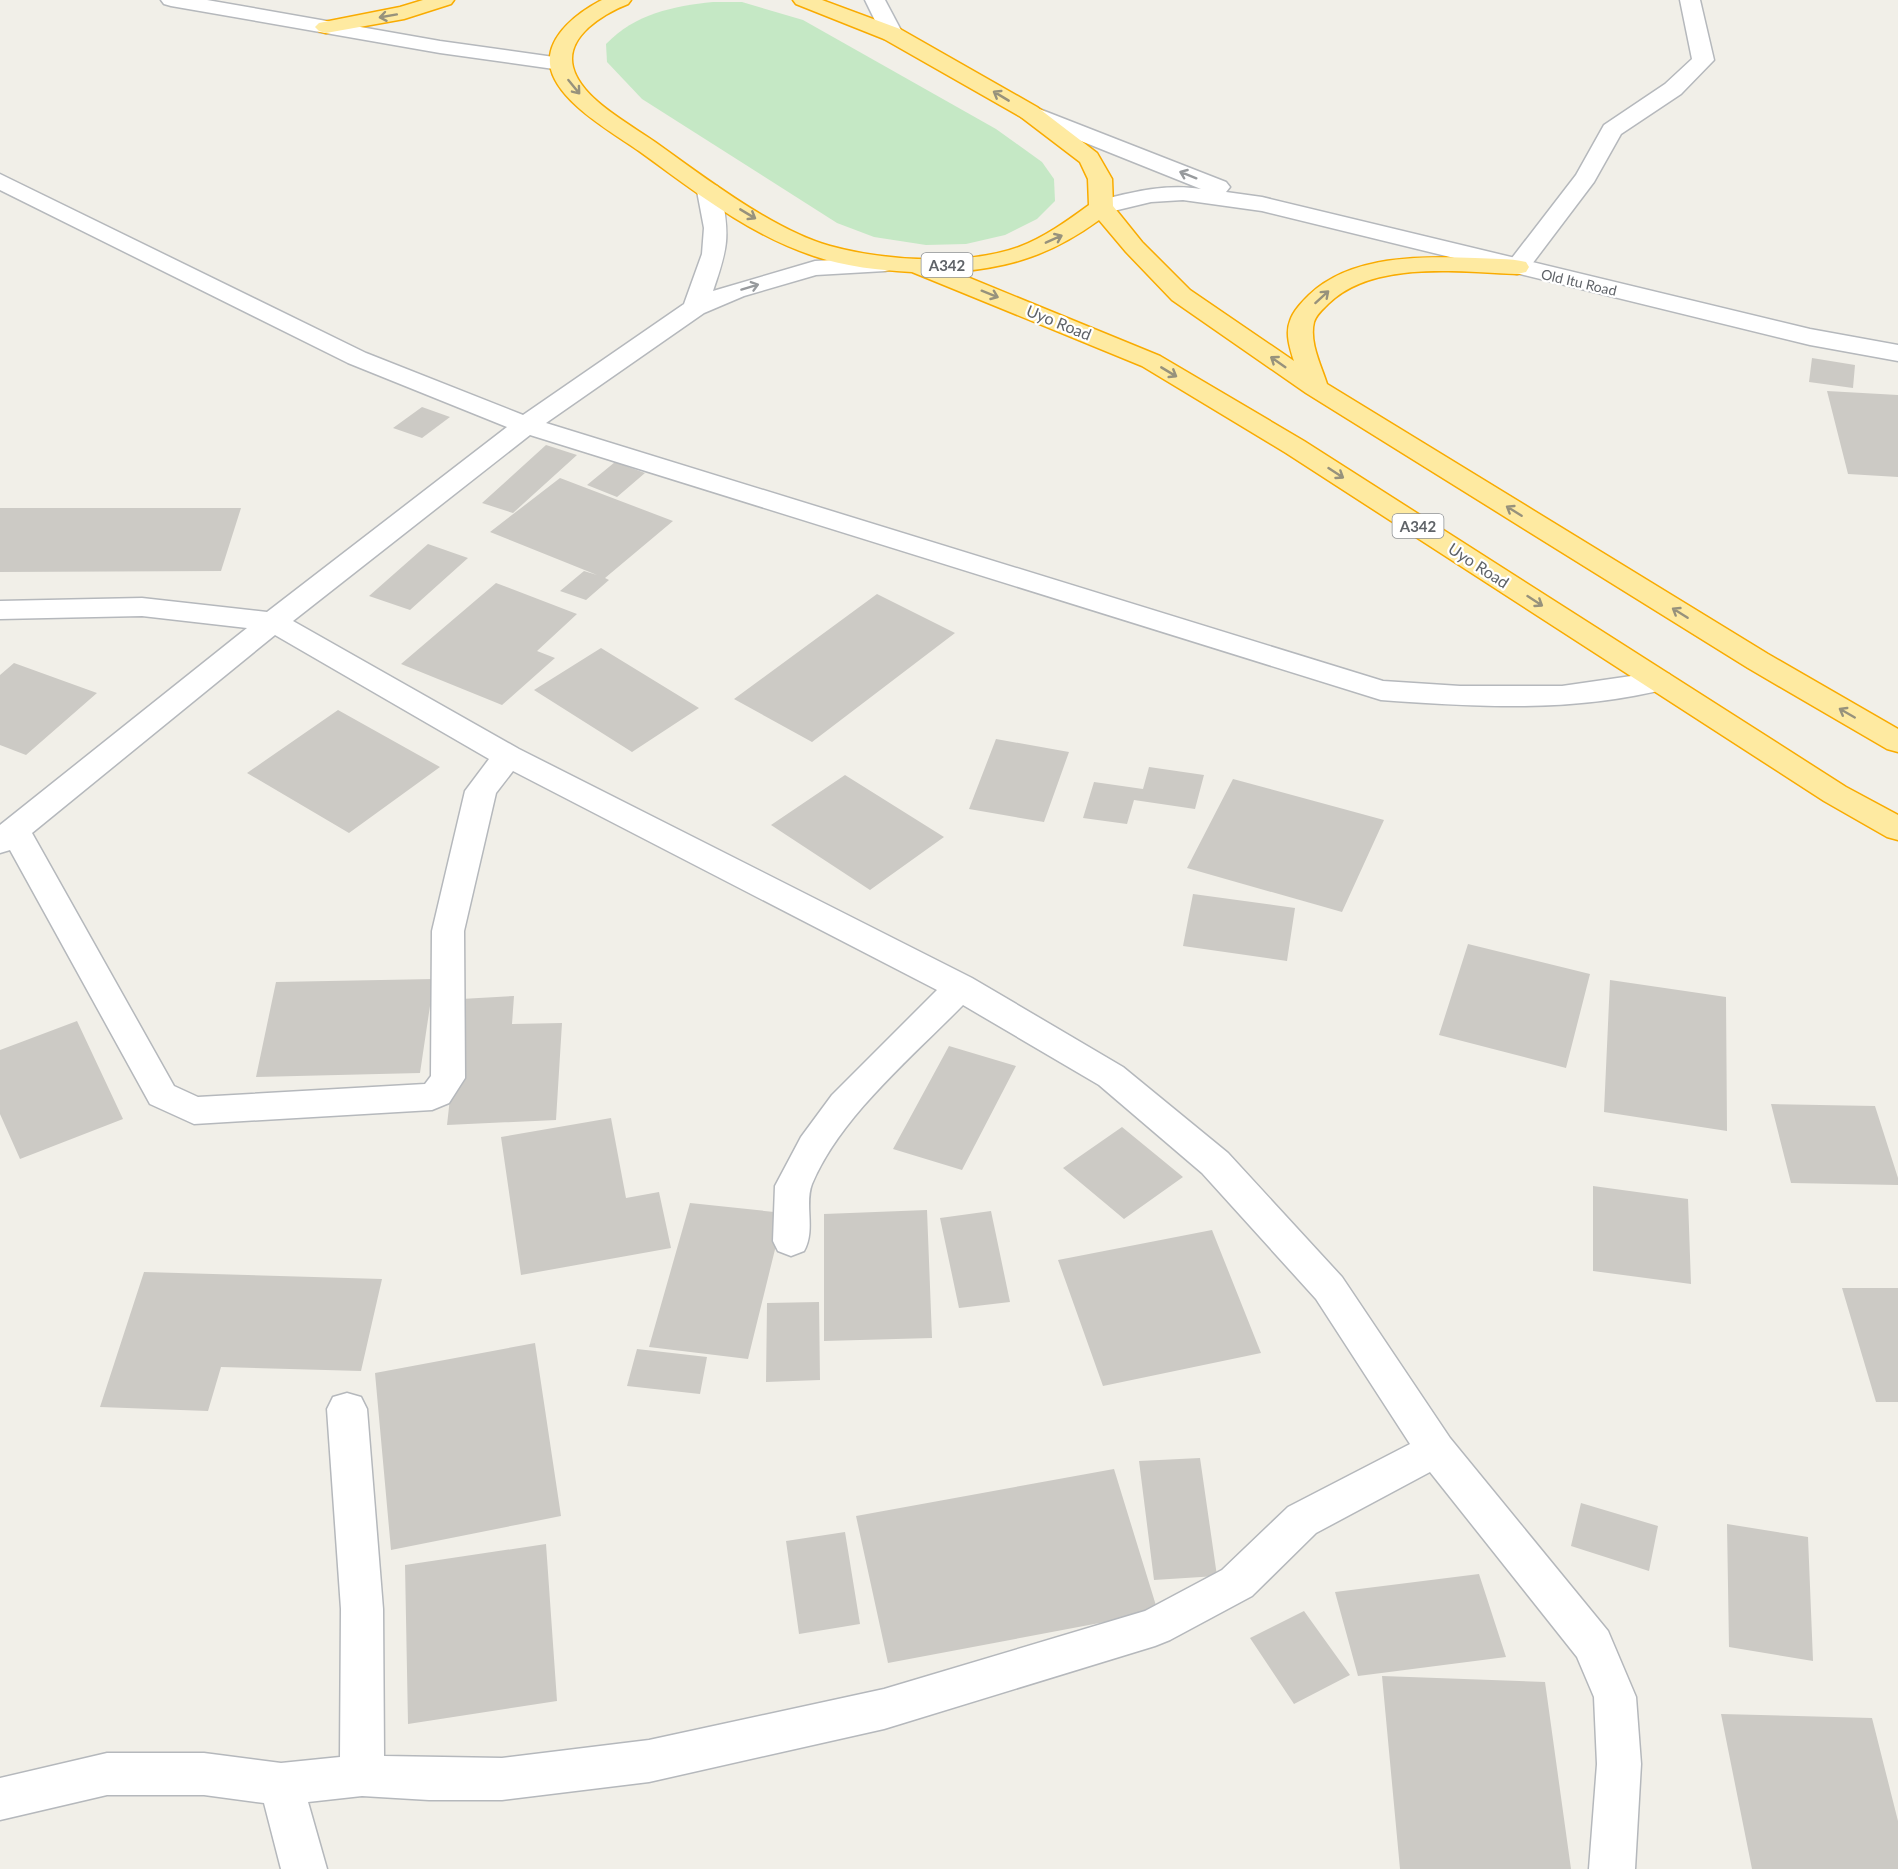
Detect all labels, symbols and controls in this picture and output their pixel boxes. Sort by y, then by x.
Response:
one-way arrow [378,10,398,21]
one-way arrow [567,79,580,95]
one-way arrow [993,89,1010,101]
one-way arrow [1179,169,1197,180]
one-way arrow [739,208,756,220]
one-way arrow [1045,233,1063,244]
road number: A342 [922,253,972,277]
street label: Old Itu Road [1540,265,1618,299]
one-way arrow [740,281,759,292]
one-way arrow [981,289,999,300]
one-way arrow [1314,290,1329,304]
street label: Uyo Road [1024,300,1094,344]
one-way arrow [1270,356,1286,368]
one-way arrow [1160,366,1177,378]
one-way arrow [1327,467,1343,479]
one-way arrow [1506,504,1523,516]
road number: A342 [1392,514,1444,538]
street label: Uyo Road [1445,538,1513,592]
one-way arrow [1526,596,1543,608]
one-way arrow [1672,607,1689,619]
one-way arrow [1839,706,1856,718]

